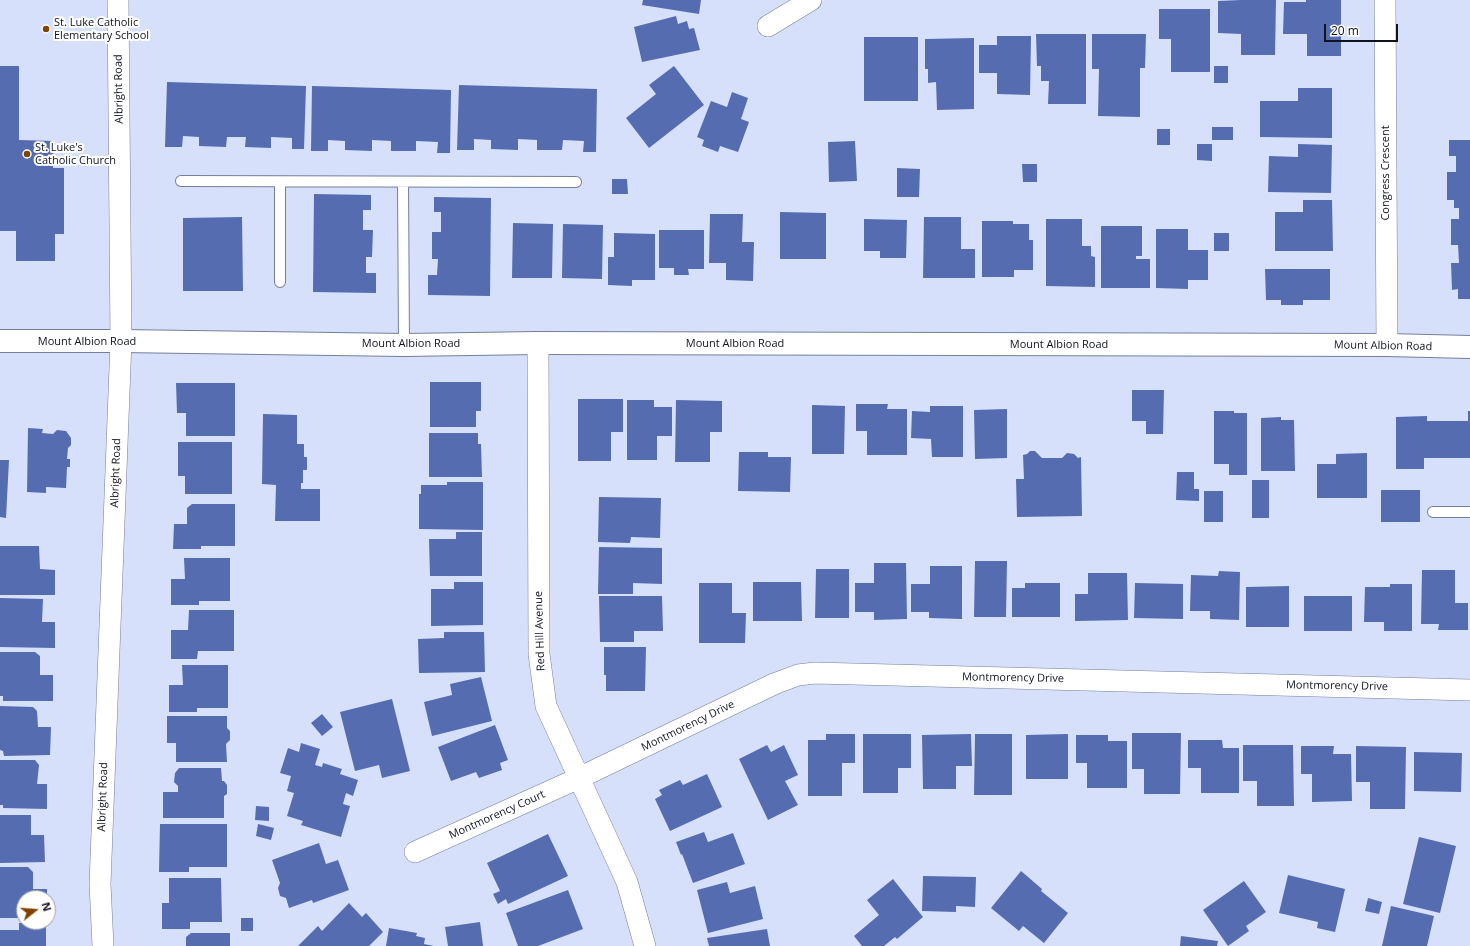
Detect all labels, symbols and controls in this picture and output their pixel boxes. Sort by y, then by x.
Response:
place label: St. Luke Catholic Elementary School [54,16,149,42]
scale bar [1326,16,1400,42]
text: 20 m [1331,22,1359,39]
marker: St. Luke Catholic Elementary School [41,24,51,34]
street label: Albright Road [112,54,126,124]
street label: Congress Crescent [1379,125,1393,221]
place label: St. Luke's Catholic Church [35,141,116,167]
marker: St. Luke's Catholic Church [22,149,32,159]
street label: Mount Albion Road [38,335,136,349]
street label: Mount Albion Road [362,337,460,351]
street label: Mount Albion Road [686,337,784,351]
street label: Mount Albion Road [1010,338,1108,352]
street label: Mount Albion Road [1334,339,1432,353]
street label: Albright Road [108,438,124,508]
street label: Red Hill Avenue [532,591,548,671]
street label: Montmorency Drive [962,671,1064,685]
street label: Montmorency Drive [1286,679,1388,693]
street label: Montmorency Drive [639,698,737,754]
street label: Albright Road [95,762,111,832]
street label: Montmorency Court [447,788,547,842]
north arrow [16,890,56,930]
text: N [39,900,55,913]

